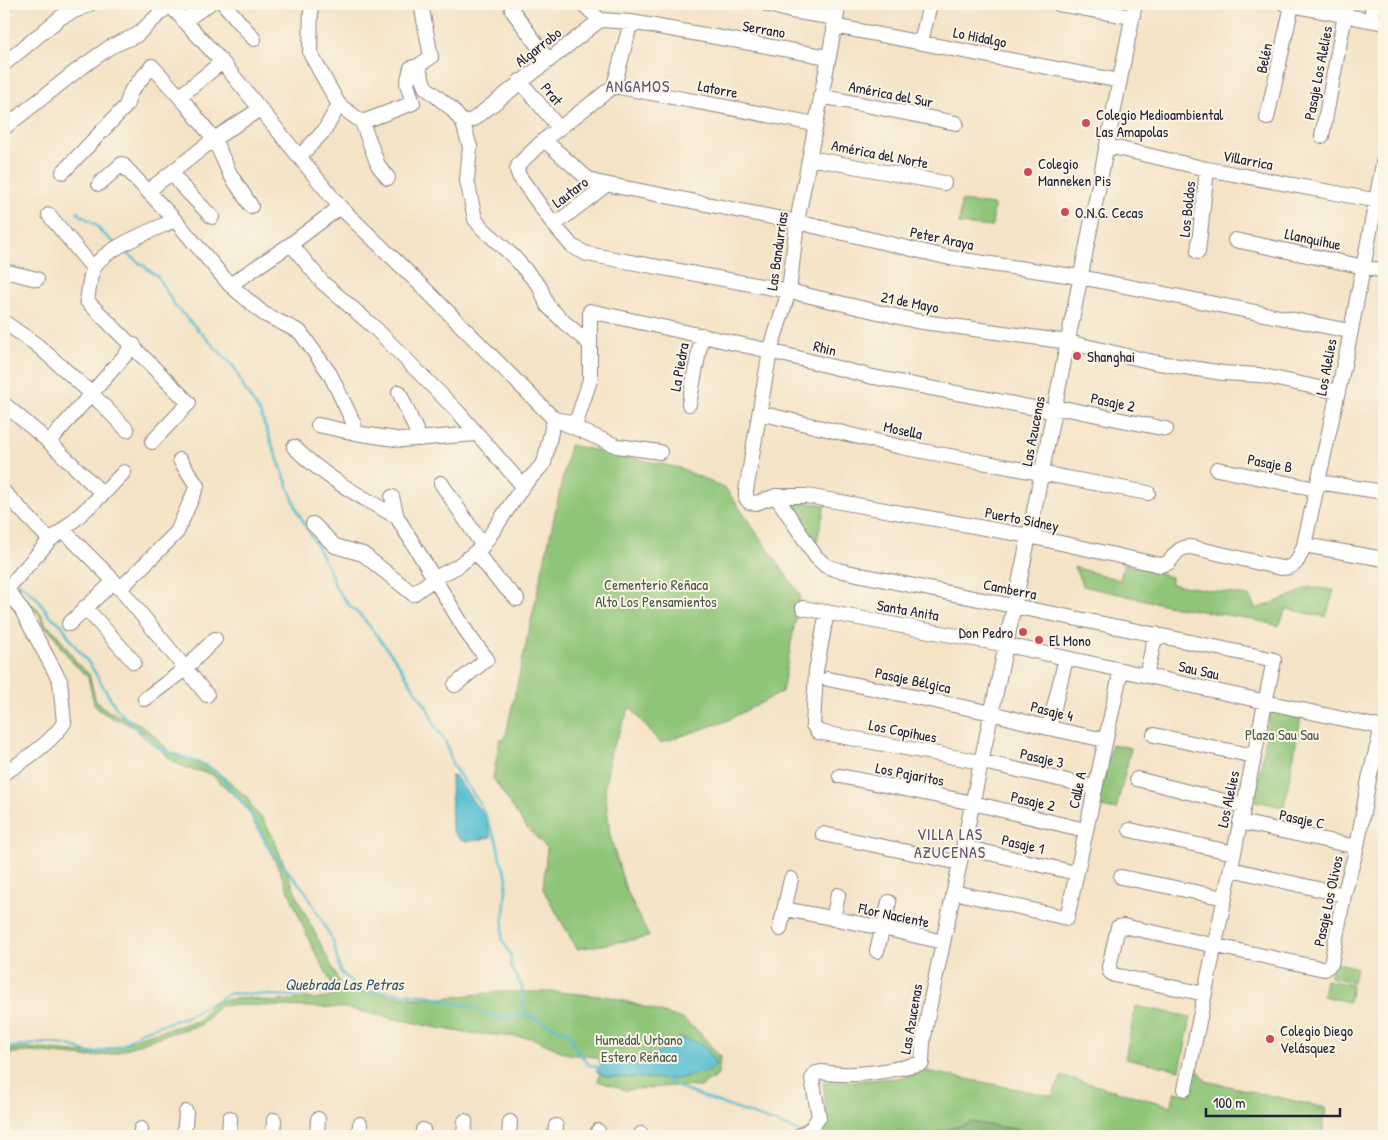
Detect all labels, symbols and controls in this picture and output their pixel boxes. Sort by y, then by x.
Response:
street label: Serrano [741,15,787,43]
street label: Algarrobo [510,22,566,72]
street label: Lo Hidalgo [952,22,1008,52]
street label: Pasaje Los Alelies [1299,24,1337,122]
street label: Belén [1251,41,1277,75]
district label: ANGAMOS [606,75,670,97]
street label: Latorre [696,75,740,103]
street label: América del Sur [847,76,935,113]
street label: Prat [536,78,568,111]
place label: Colegio Medioambiental Las Amapolas [1096,104,1223,142]
marker: Colegio Medioambiental Las Amapolas [1080,117,1092,129]
street label: América del Norte [830,134,930,174]
street label: Villarrica [1221,145,1275,175]
place label: Colegio Manneken Pis [1038,153,1111,191]
marker: Colegio Manneken Pis [1022,166,1034,178]
street label: Lautaro [548,171,592,213]
street label: Los Boldos [1174,180,1200,238]
place label: O.N.G. Cecas [1075,202,1143,223]
marker: O.N.G. Cecas [1059,206,1071,218]
street label: Las Bandurrias [761,210,793,292]
street label: Peter Araya [908,221,976,255]
street label: Llanquihue [1283,223,1343,255]
street label: 21 de Mayo [879,286,941,318]
street label: Rhin [811,335,839,361]
street label: Los Alelies [1310,337,1342,397]
street label: La Piedra [664,341,694,393]
place label: Shanghai [1087,346,1135,367]
marker: Shanghai [1071,350,1083,362]
street label: Pasaje 2 [1089,387,1137,417]
street label: Las Azucenas [1016,394,1050,468]
street label: Mosella [882,416,924,444]
street label: Pasaje B [1246,448,1294,478]
street label: Puerto Sidney [983,502,1061,536]
park label: Cementerio Reñaca Alto Los Pensamientos [595,574,717,612]
street label: Camberra [982,574,1039,604]
street label: Santa Anita [875,594,941,626]
place label: Don Pedro [959,622,1013,643]
marker: Don Pedro [1017,626,1029,638]
place label: El Mono [1049,630,1091,651]
marker: El Mono [1033,634,1045,646]
street label: Sau Sau [1177,655,1221,685]
street label: Pasaje Bélgica [873,662,953,698]
street label: Pasaje 4 [1028,696,1076,727]
street label: Los Copihues [867,714,939,748]
park label: Plaza Sau Sau [1245,724,1319,745]
street label: Pasaje 3 [1018,743,1066,773]
street label: Los Pajaritos [874,757,946,791]
street label: Calle A [1063,769,1091,810]
street label: Los Alelies [1212,769,1244,829]
street label: Pasaje 2 [1009,786,1057,816]
street label: Pasaje C [1277,804,1327,834]
district label: VILLA LAS AZUCENAS [914,823,986,863]
street label: Pasaje 1 [1000,829,1046,859]
street label: Pasaje Los Olivos [1308,854,1348,948]
street label: Flor Naciente [856,897,931,933]
water label: Quebrada Las Petras [285,973,405,995]
street label: Las Azucenas [895,982,928,1056]
place label: Colegio Diego Velásquez [1280,1020,1353,1058]
park label: Humedal Urbano Estero Reñaca [595,1029,683,1067]
marker: Colegio Diego Velásquez [1264,1033,1276,1045]
scale bar [1206,1085,1339,1117]
text: 100 m [1213,1092,1246,1113]

